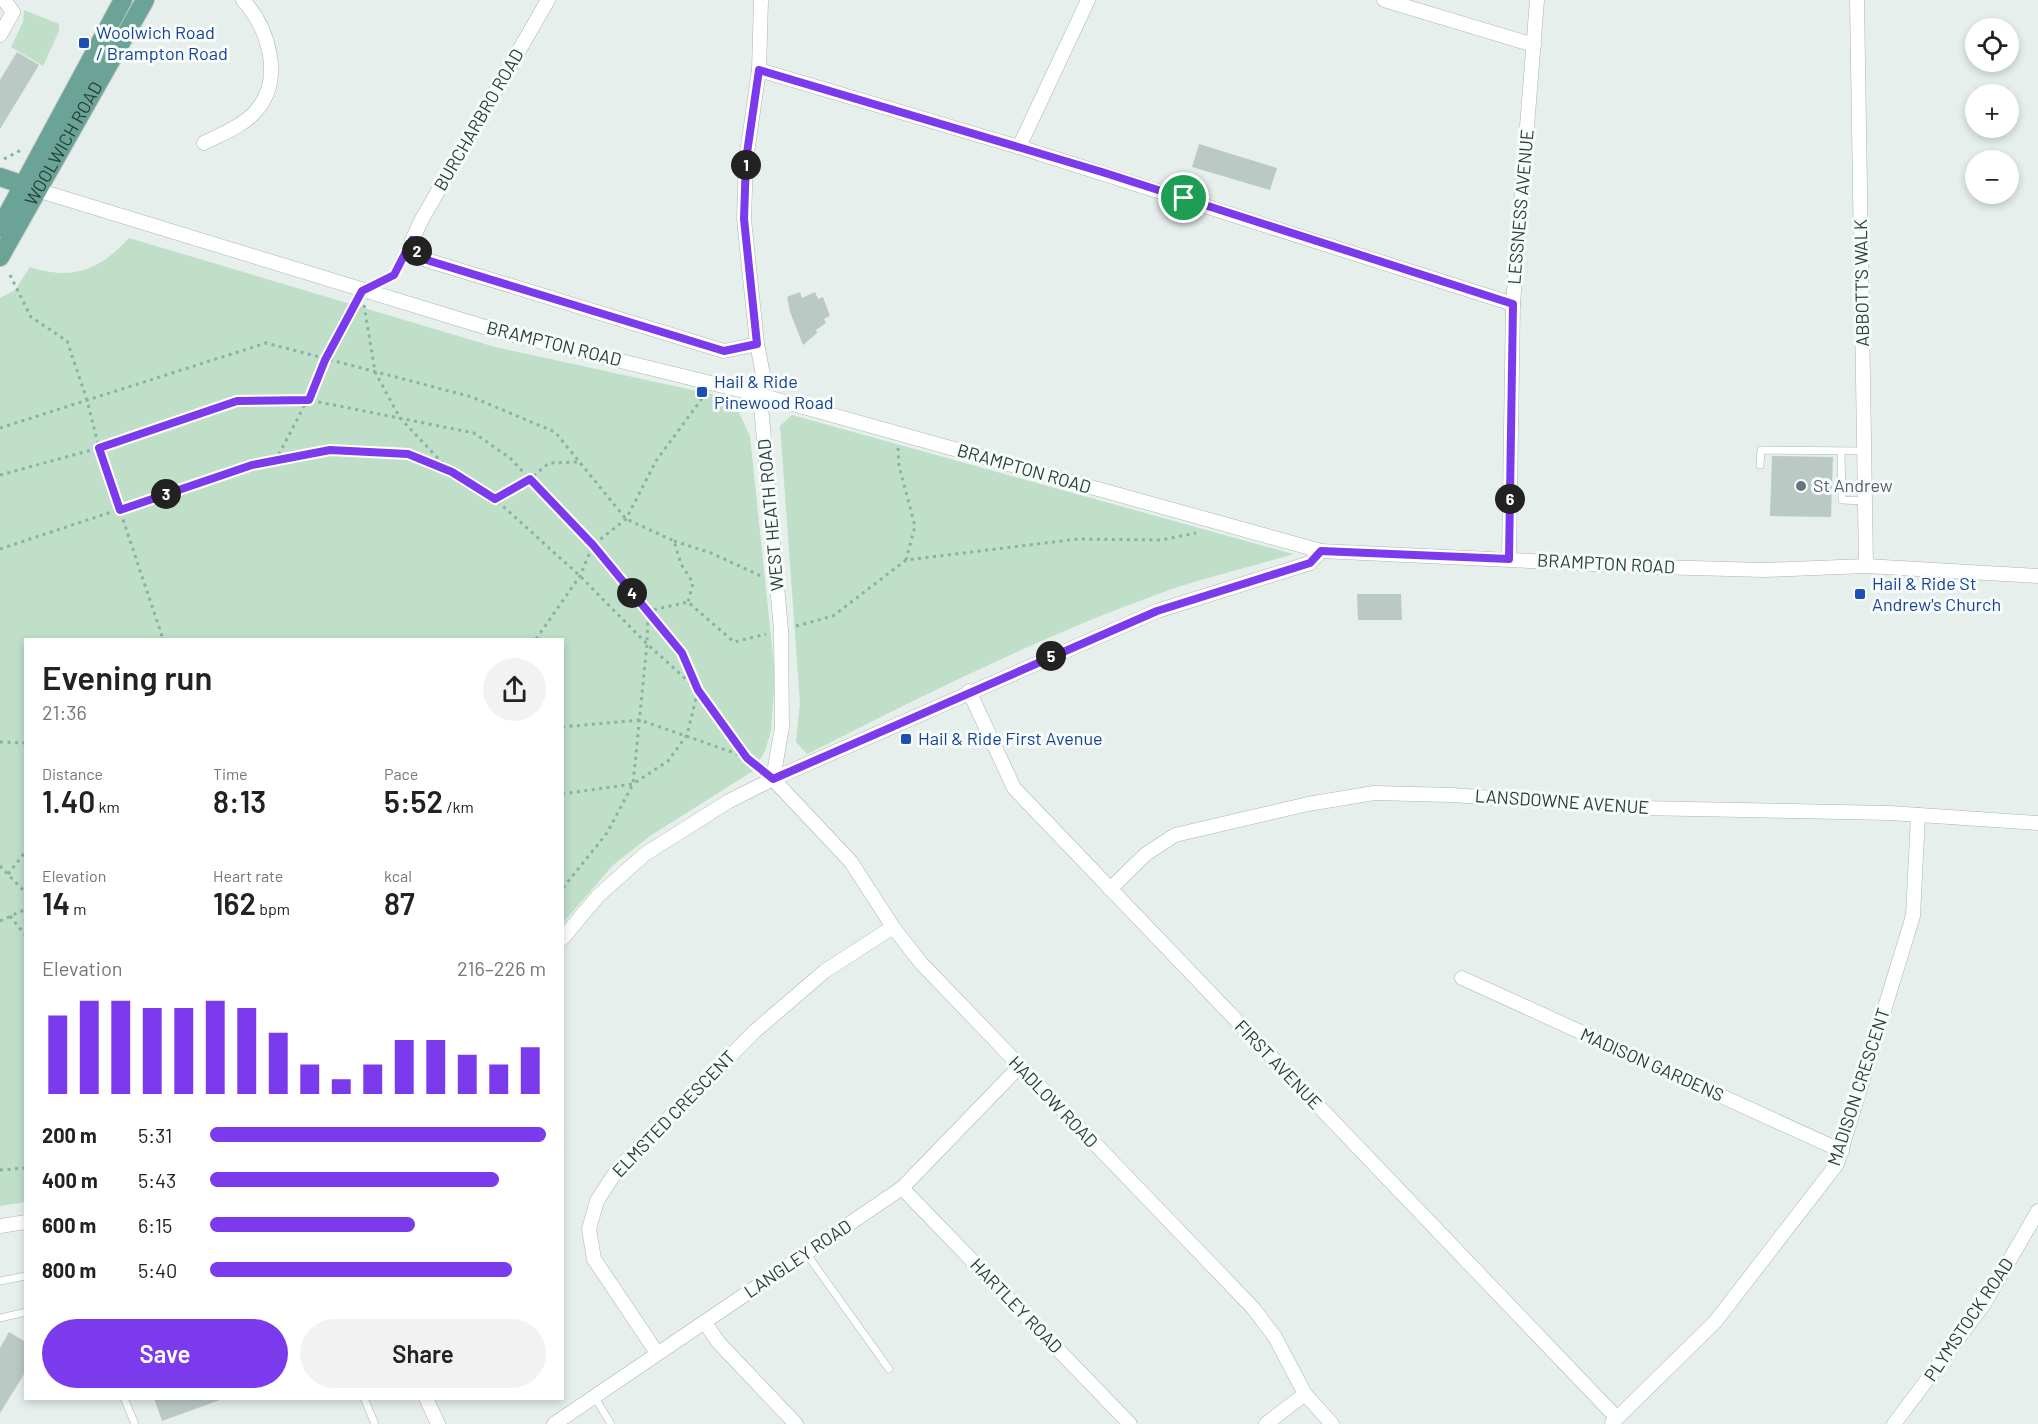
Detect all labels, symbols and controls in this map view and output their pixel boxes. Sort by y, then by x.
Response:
map controls [1965,18,2019,204]
button: locate [1965,18,2019,72]
place label: Woolwich Road / Brampton Road [96,21,228,64]
marker: Woolwich Road / Brampton Road [77,36,91,50]
street label: BURCHARBRO ROAD [429,45,528,194]
street label: WOOLWICH ROAD [19,78,107,209]
button: + [1965,84,2019,138]
street label: LESSNESS AVENUE [1502,128,1538,285]
pin: 1 [731,150,761,180]
button: − [1965,150,2019,204]
text: 1 [743,155,749,174]
pin [1158,172,1209,223]
icon: arrive [1167,181,1200,214]
street label: ABBOTT'S WALK [1849,219,1873,347]
pin: 2 [402,236,432,266]
text: 2 [413,241,421,260]
street label: BRAMPTON ROAD [485,316,624,370]
place label: Hail & Ride Pinewood Road [714,370,834,413]
marker: Hail & Ride Pinewood Road [695,385,709,399]
street label: WEST HEATH ROAD [752,438,788,592]
street label: BRAMPTON ROAD [955,438,1094,498]
place label: St Andrew [1813,474,1893,496]
pin: 3 [151,479,181,509]
marker: St Andrew [1794,479,1808,493]
text: 3 [162,484,170,503]
pin: 6 [1495,484,1525,514]
text: 6 [1506,489,1514,508]
street label: BRAMPTON ROAD [1537,548,1676,578]
place label: Hail & Ride St Andrew's Church [1872,572,2001,615]
pin: 4 [617,578,647,608]
text: 4 [627,583,637,602]
marker: Hail & Ride St Andrew's Church [1853,587,1867,601]
pin: 5 [1036,641,1066,671]
text: 5 [1047,646,1055,665]
text: Evening run [42,657,212,697]
button: share [483,658,546,721]
text: 21:36 [42,700,87,724]
place label: Hail & Ride First Avenue [918,727,1103,749]
marker: Hail & Ride First Avenue [899,732,913,746]
text: Distance [42,764,103,783]
text: Time [213,764,248,783]
text: Pace [384,764,418,783]
text: 1.40 [42,783,95,819]
text: 8:13 [213,783,266,819]
text: 5:52 [384,783,443,819]
street label: LANSDOWNE AVENUE [1474,784,1650,818]
text: km [95,797,120,816]
text: /km [443,797,474,816]
text: Elevation [42,866,106,885]
text: Heart rate [213,866,283,885]
text: kcal [384,866,412,885]
text: 14 [42,885,70,921]
text: 162 [213,885,256,921]
text: 87 [384,885,415,921]
text: m [70,899,87,918]
text: bpm [256,899,290,918]
text: Elevation [42,956,123,980]
text: 216–226 m [457,956,546,980]
street label: MADISON CRESCENT [1822,1005,1894,1168]
street label: FIRST AVENUE [1231,1015,1327,1114]
street label: MADISON GARDENS [1577,1023,1728,1106]
street label: ELMSTED CRESCENT [607,1045,739,1181]
street label: HADLOW ROAD [1005,1051,1103,1152]
text: 200 m [42,1123,97,1147]
text: 5:31 [138,1123,172,1147]
text: 400 m [42,1168,98,1192]
text: 5:43 [138,1168,176,1192]
text: 600 m [42,1213,96,1237]
text: 6:15 [138,1213,172,1237]
street label: LANGLEY ROAD [740,1214,855,1302]
street label: HARTLEY ROAD [966,1253,1067,1357]
street label: PLYMSTOCK ROAD [1919,1254,2018,1385]
text: 800 m [42,1258,96,1282]
text: 5:40 [138,1258,177,1282]
button: Save [42,1319,288,1388]
button: Share [300,1319,546,1388]

